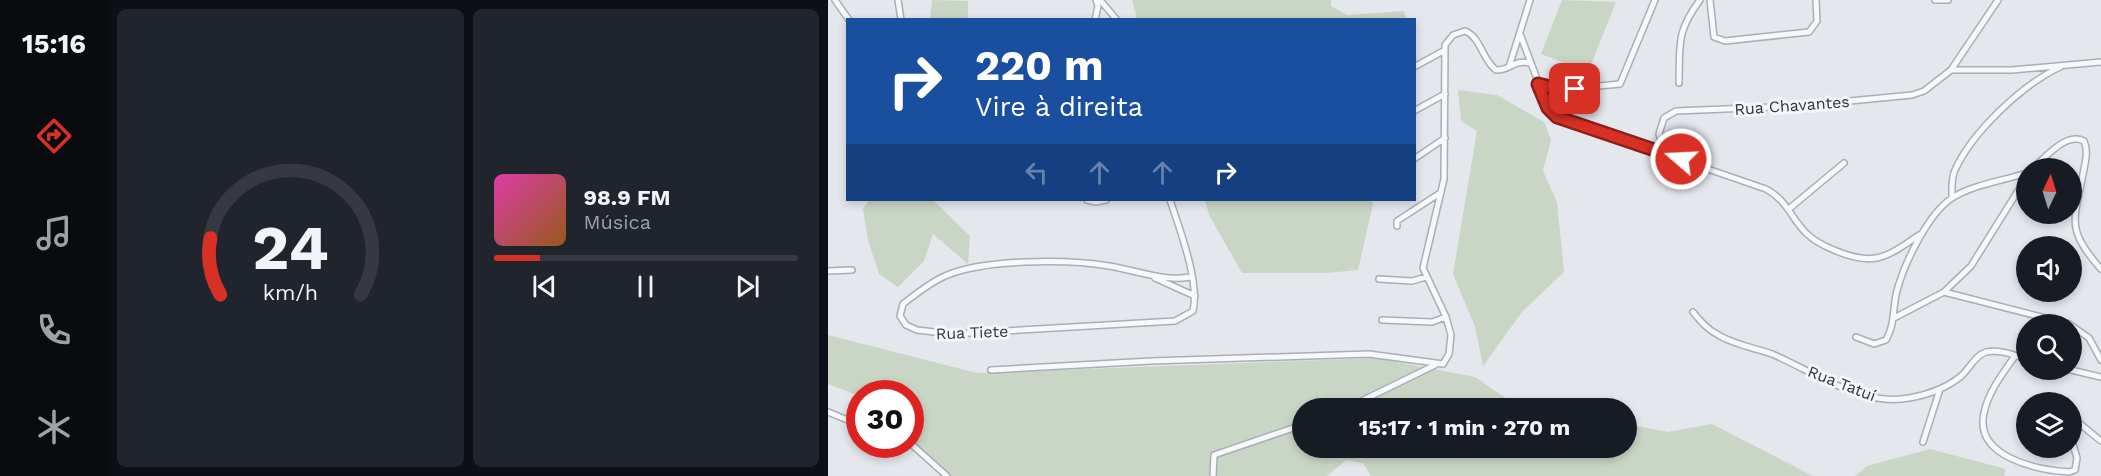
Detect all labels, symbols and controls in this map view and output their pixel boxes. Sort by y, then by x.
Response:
text: 15:16 [22,28,86,60]
text: 220 m [975,41,1104,90]
icon: right [876,42,954,120]
pin [1549,63,1600,114]
icon: arrive [1558,72,1591,105]
text: Vire à direita [975,91,1143,123]
street label: Rua Chavantes [1734,92,1850,119]
icon: directions [33,115,75,157]
position arrow [1649,127,1713,191]
icon: left [1020,156,1053,189]
icon: ahead [1083,156,1116,189]
icon: ahead [1146,156,1179,189]
icon: right [1209,156,1242,189]
north arrow [2016,158,2082,224]
map controls [2016,158,2082,458]
text: 98.9 FM [584,185,671,210]
text: Música [584,210,651,234]
text: 24 [252,211,329,284]
icon: music [33,212,75,254]
button: sound [2016,236,2082,302]
icon: previous [528,270,561,303]
icon: pause [629,270,662,303]
icon: next [731,270,764,303]
text: km/h [263,280,318,305]
icon: phone [33,309,75,351]
button: search [2016,314,2082,380]
street label: Rua Tiete [935,322,1009,343]
street label: Rua Tatuí [1805,362,1879,405]
speed limit sign: 30 [846,380,924,458]
button: layers [2016,392,2082,458]
icon: climate [33,406,75,448]
text: 15:17 · 1 min · 270 m [1359,415,1570,440]

